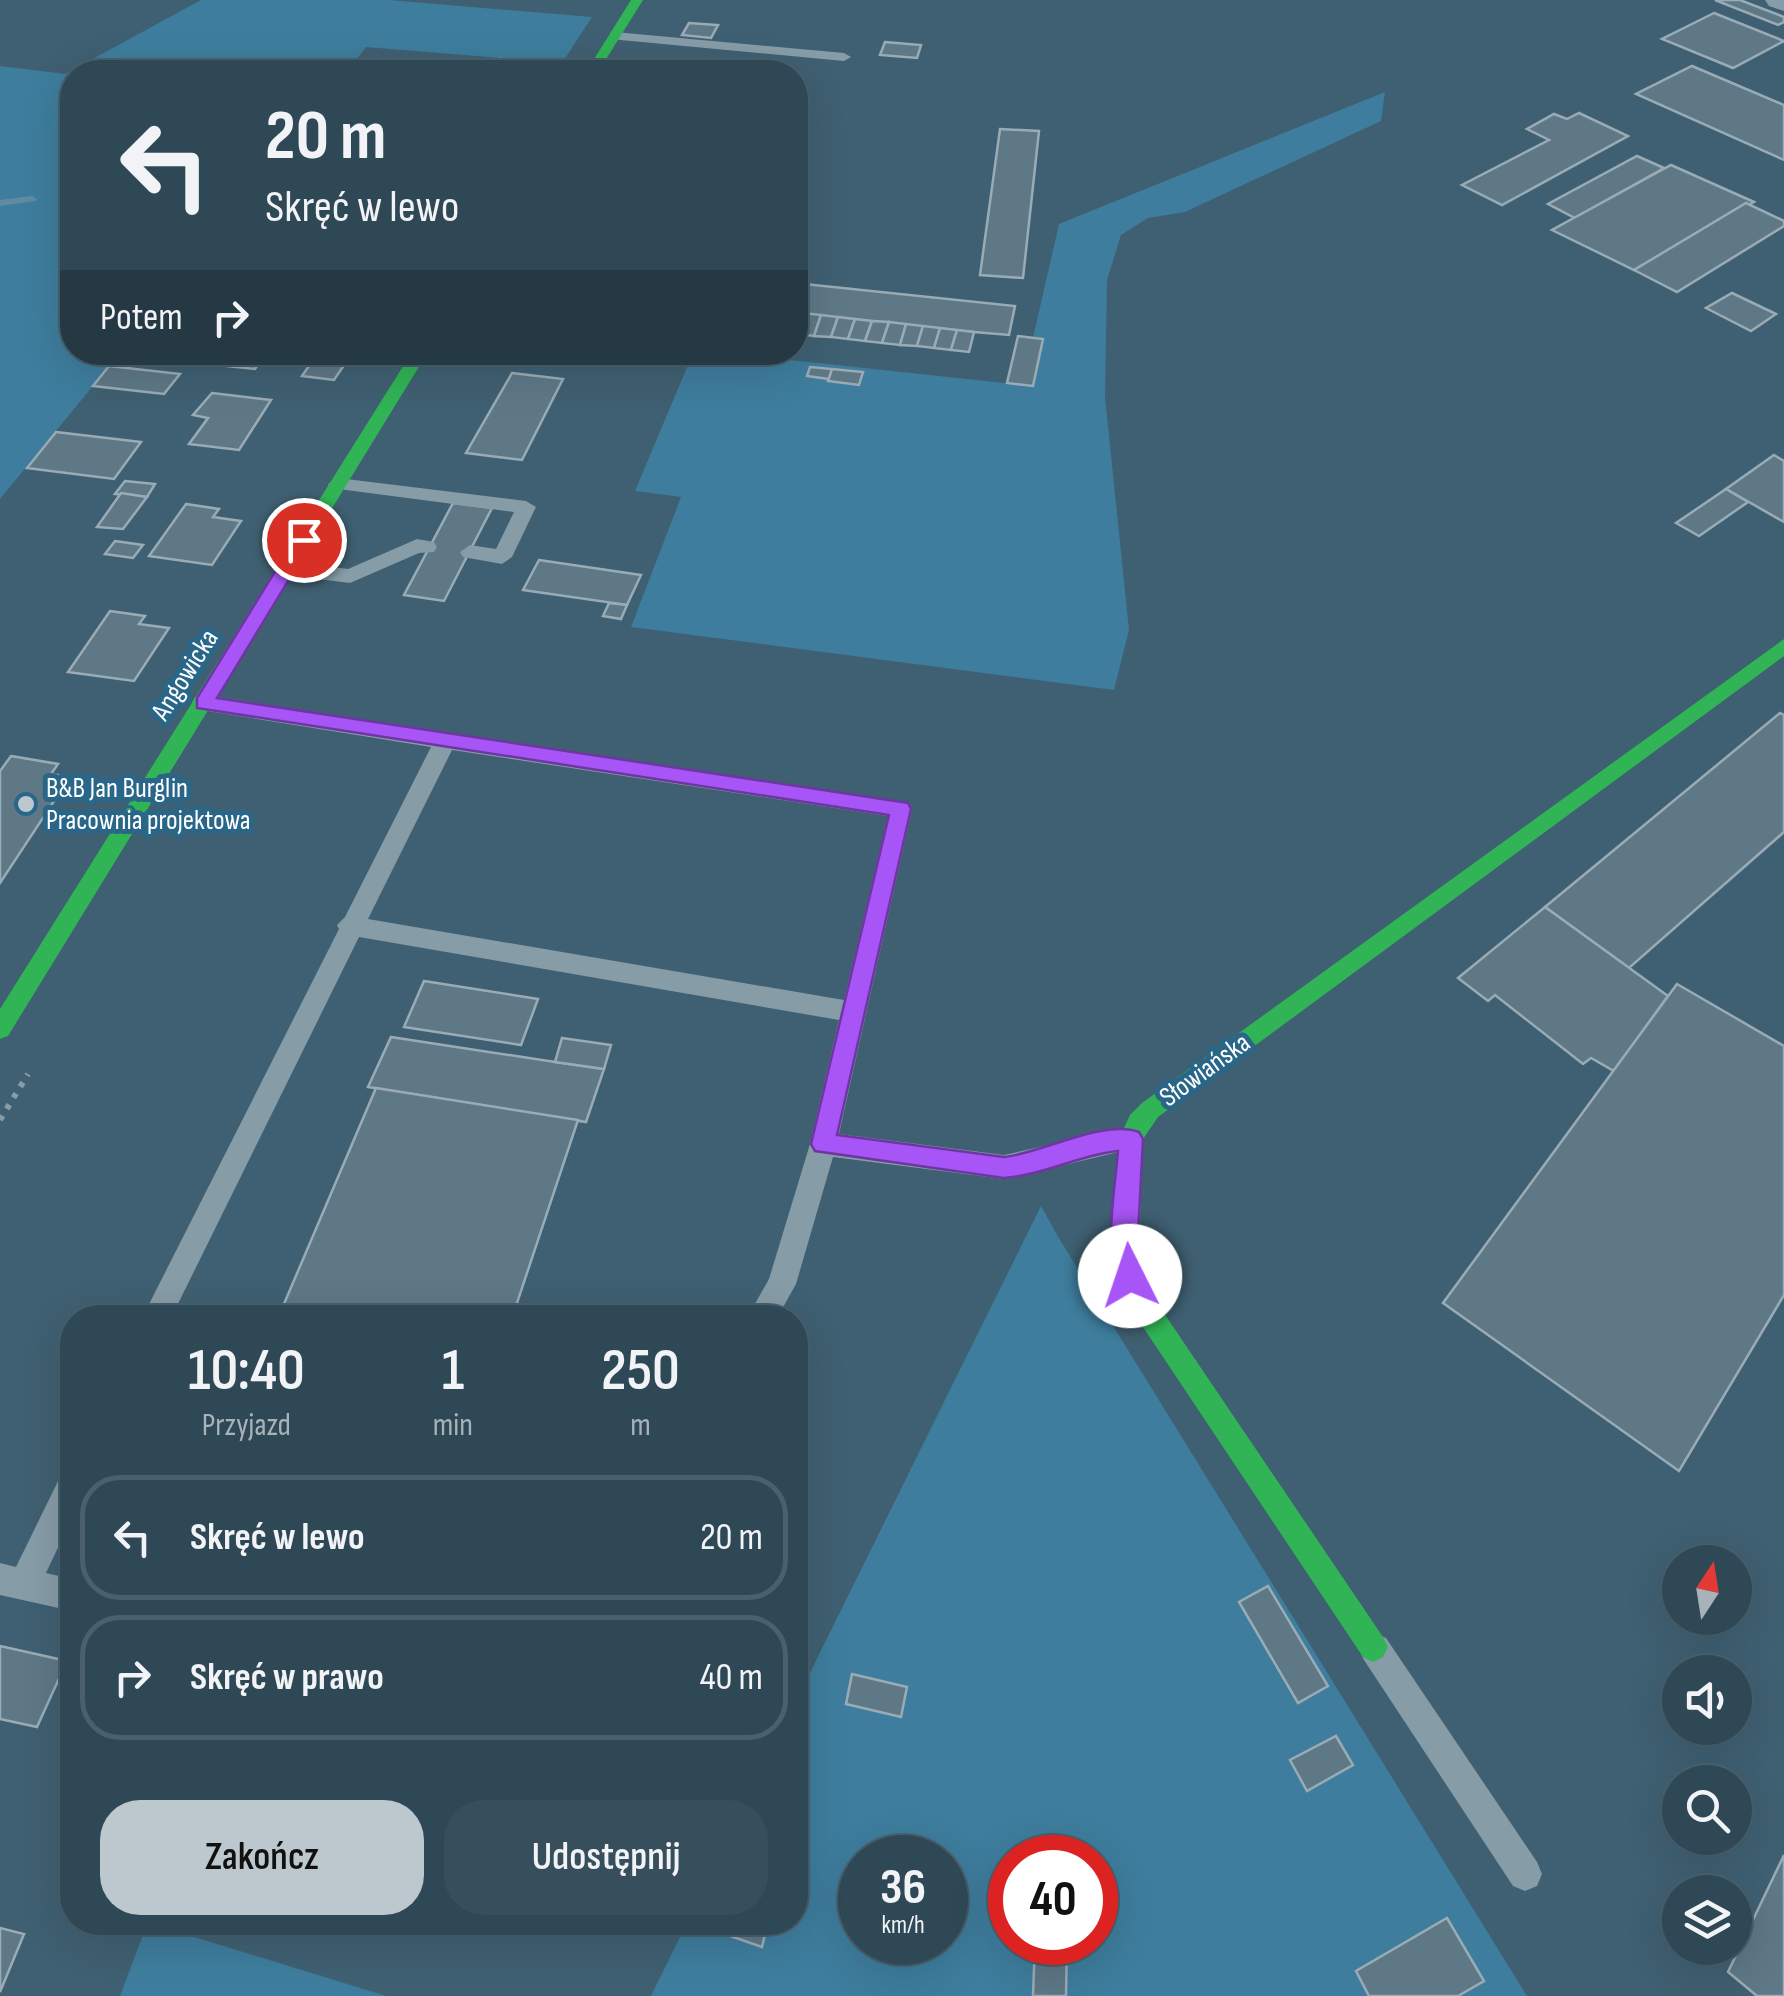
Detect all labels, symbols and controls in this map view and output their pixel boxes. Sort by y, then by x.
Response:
text: 20 m [265,95,386,179]
icon: left [100,100,230,230]
text: Skręć w lewo [265,180,459,235]
icon: right [203,290,258,345]
text: Potem [100,295,183,340]
pin [262,498,347,583]
icon: arrive [277,513,332,568]
street label: Angowicka [144,624,226,727]
place label: B&B Jan Burglin Pracownia projektowa [46,772,251,837]
marker: B&B Jan Burglin Pracownia projektowa [15,793,37,815]
street label: Słowiańska [1153,1026,1257,1114]
position arrow [1078,1224,1182,1328]
text: 10:40 [188,1335,305,1407]
text: 1 [442,1335,464,1407]
text: 250 [601,1335,680,1407]
text: Przyjazd [202,1406,291,1445]
text: min [433,1406,473,1445]
text: m [630,1406,651,1445]
icon: left [105,1510,160,1565]
text: Skręć w lewo [190,1515,365,1560]
text: 20 m [700,1515,763,1560]
north arrow [1662,1545,1752,1635]
map controls [1662,1545,1752,1965]
icon: right [105,1650,160,1705]
text: Skręć w prawo [190,1655,384,1700]
text: 40 m [700,1655,763,1700]
button: sound [1662,1655,1752,1745]
button: search [1662,1765,1752,1855]
button: Zakończ [100,1800,424,1915]
button: Udostępnij [444,1800,768,1915]
speed limit sign: 40 [988,1835,1118,1965]
text: 36 [880,1858,926,1918]
button: layers [1662,1875,1752,1965]
text: km/h [881,1910,925,1941]

